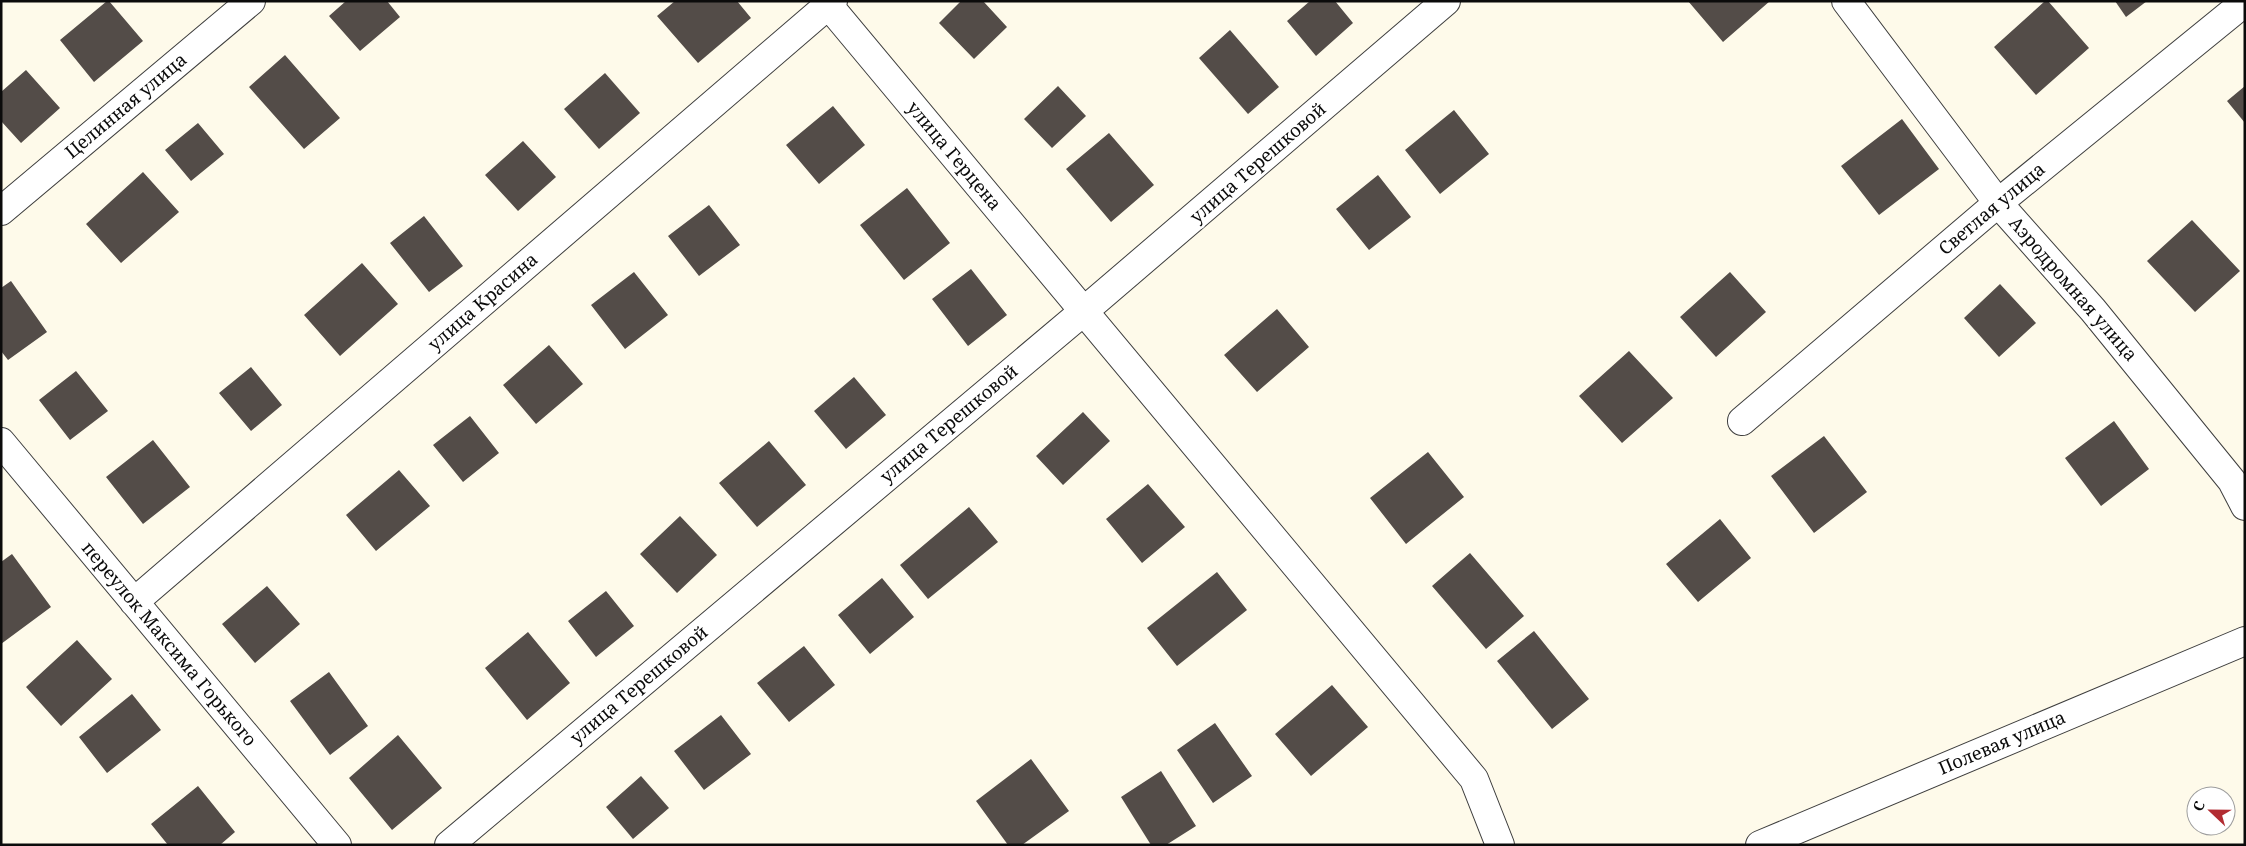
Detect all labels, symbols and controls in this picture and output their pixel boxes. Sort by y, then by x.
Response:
street label: Целинная улица [59,47,191,163]
street label: улица Герцена [902,96,1007,215]
street label: улица Терешковой [1184,97,1330,228]
street label: Светлая улица [1933,157,2050,260]
street label: Аэродромная улица [2004,211,2143,366]
street label: улица Красина [422,247,542,356]
street label: улица Терешковой [874,359,1022,488]
street label: переулок Максима Горького [77,536,263,751]
street label: улица Терешковой [564,620,712,749]
street label: Полевая улица [1934,704,2069,780]
north arrow [2186,786,2236,836]
text: С [2188,798,2209,814]

